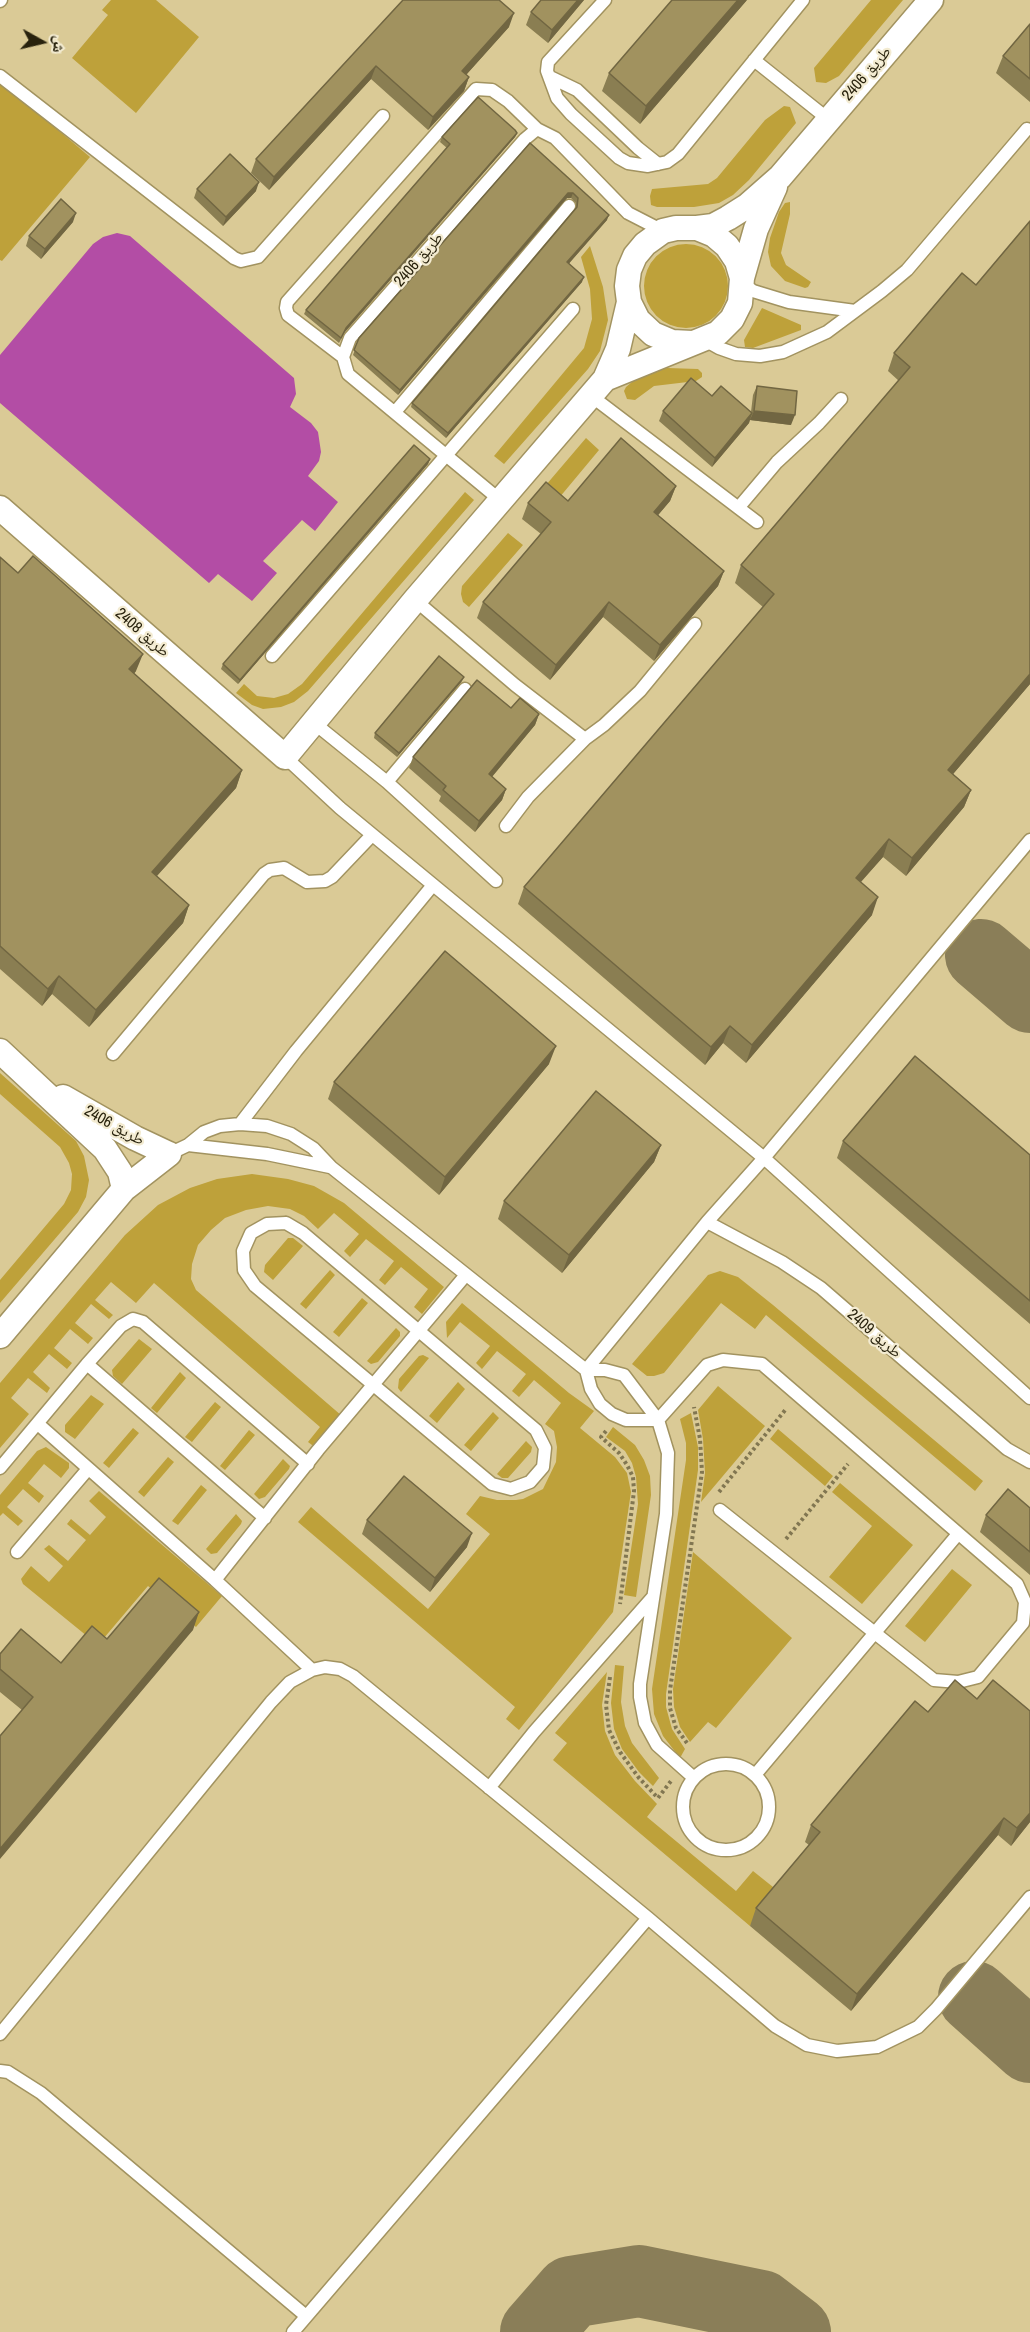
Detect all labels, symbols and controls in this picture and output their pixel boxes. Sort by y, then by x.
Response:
north arrow [12,12,72,72]
text: ش [48,35,72,54]
street label: طريق 2406 [838,43,896,105]
street label: طريق 2406 [390,229,448,291]
street label: طريق 2408 [111,604,173,662]
street label: طريق 2406 [81,1102,147,1150]
street label: طريق 2409 [843,1305,905,1363]

